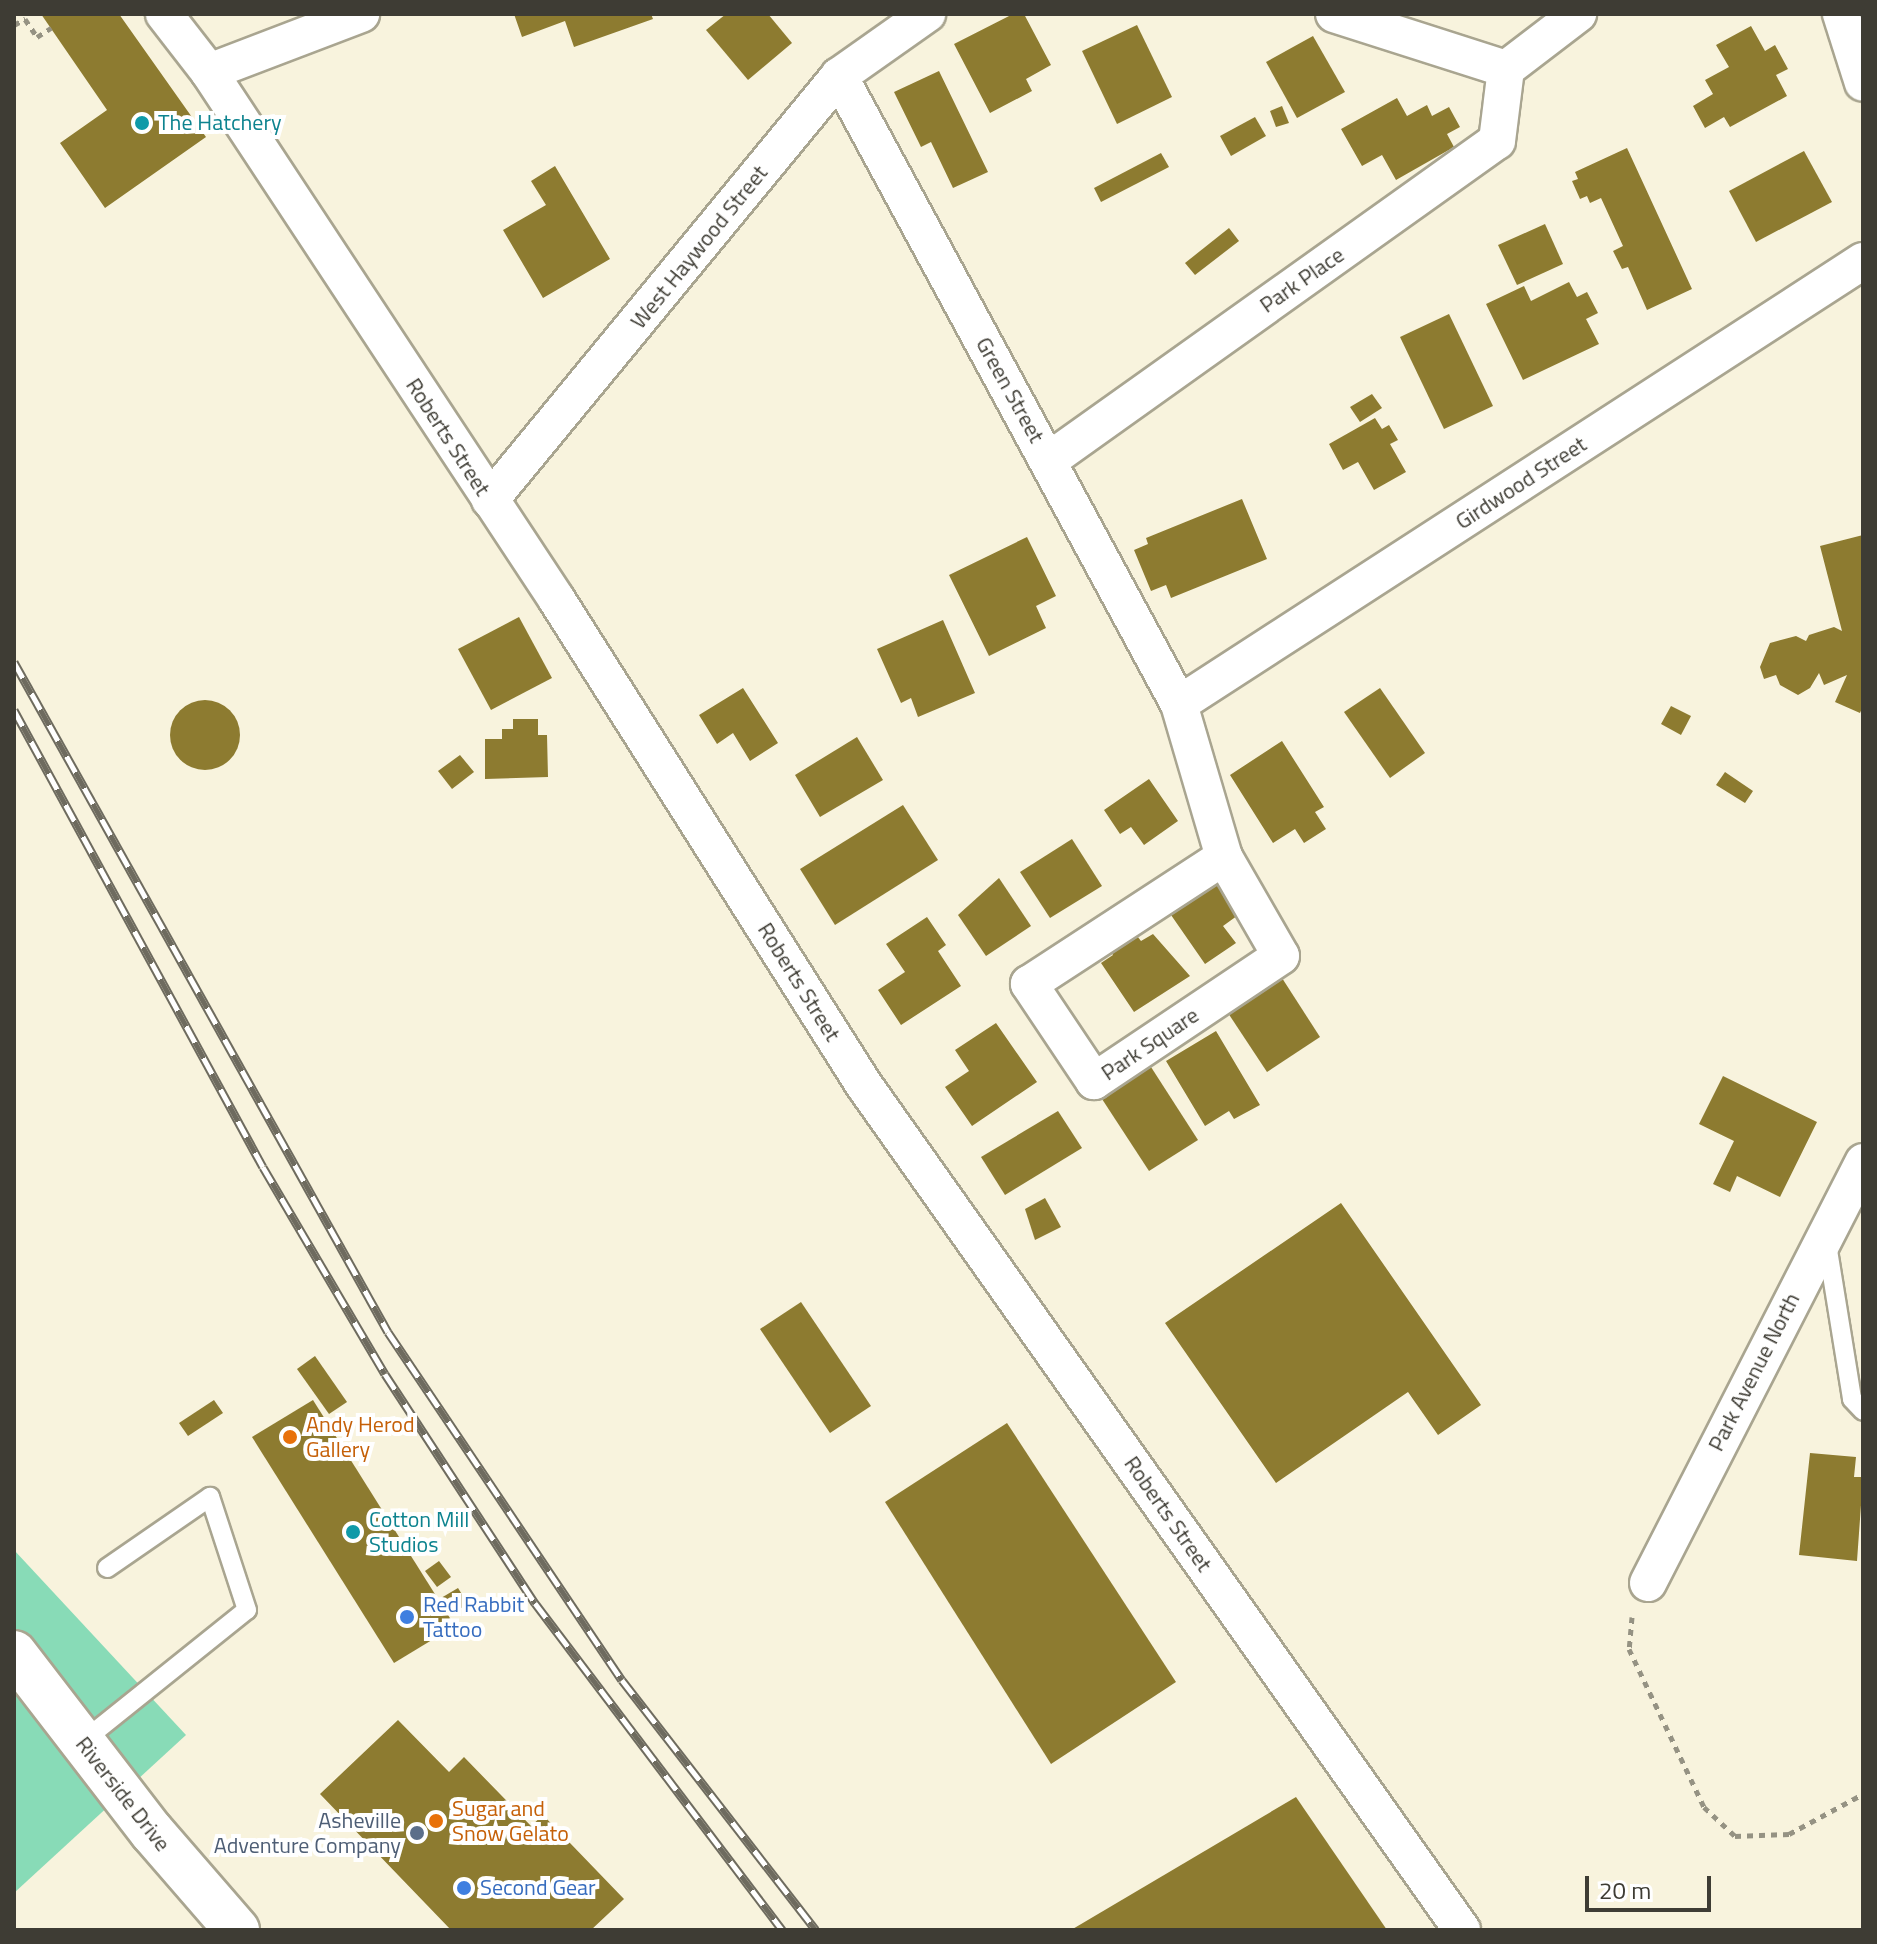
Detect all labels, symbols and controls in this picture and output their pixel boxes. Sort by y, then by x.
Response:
place label: The Hatchery [158,110,282,136]
marker: The Hatchery [133,114,151,132]
street label: West Haywood Street [625,160,773,334]
street label: Park Place [1255,241,1349,319]
street label: Green Street [970,333,1050,447]
street label: Roberts Street [400,373,496,501]
street label: Girdwood Street [1451,431,1591,535]
street label: Roberts Street [752,918,846,1046]
street label: Park Square [1096,1002,1204,1086]
street label: Park Avenue North [1703,1288,1805,1456]
place label: Andy Herod Gallery [306,1411,415,1462]
marker: Andy Herod Gallery [281,1428,299,1446]
street label: Roberts Street [1119,1451,1217,1577]
place label: Cotton Mill Studios [369,1506,469,1558]
marker: Cotton Mill Studios [344,1523,362,1541]
place label: Red Rabbit Tattoo [423,1591,524,1642]
marker: Red Rabbit Tattoo [398,1608,416,1626]
street label: Riverside Drive [70,1731,176,1857]
place label: Sugar and Snow Gelato [452,1795,569,1846]
place label: Asheville Adventure Company [214,1807,401,1858]
marker: Sugar and Snow Gelato [427,1812,445,1830]
marker: Asheville Adventure Company [408,1824,426,1842]
scale bar [1589,1860,1715,1910]
text: 20 m [1599,1872,1651,1908]
place label: Second Gear [480,1875,596,1901]
marker: Second Gear [455,1879,473,1897]

